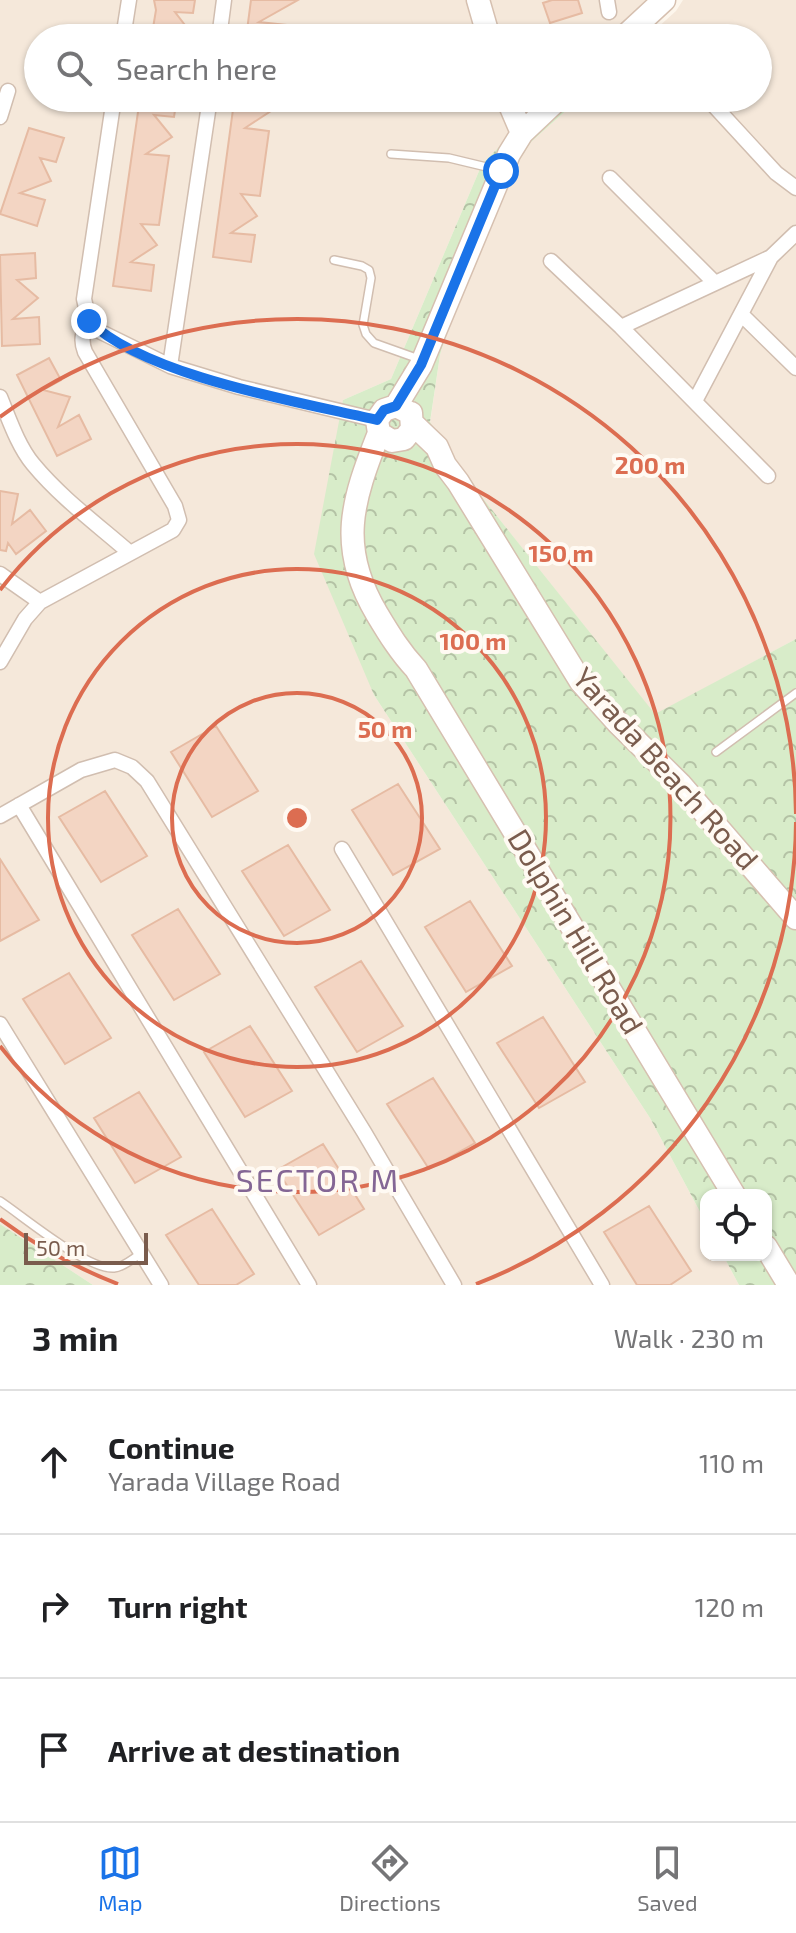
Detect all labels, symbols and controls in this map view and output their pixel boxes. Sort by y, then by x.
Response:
search box [24,24,772,112]
icon: search [52,46,96,90]
text: Search here [116,50,277,86]
route start [483,153,519,189]
route end [71,303,107,339]
text: 200 m [615,450,685,479]
text: 150 m [528,538,594,567]
text: 100 m [440,626,506,655]
street label: Yarada Beach Road [566,659,767,876]
text: 50 m [358,714,412,743]
centre of rings [283,804,311,832]
street label: Dolphin Hill Road [501,822,652,1040]
district label: SECTOR M [236,1160,400,1198]
map controls [700,1189,772,1261]
button: locate [700,1189,772,1261]
scale bar [24,1229,148,1265]
text: 50 m [36,1234,85,1260]
text: 3 min [32,1317,118,1358]
text: Walk · 230 m [614,1322,764,1353]
text: Continue [108,1429,235,1465]
icon: ahead [32,1440,76,1484]
text: 110 m [699,1447,764,1478]
text: Yarada Village Road [108,1465,341,1496]
icon: right [32,1584,76,1628]
text: Turn right [108,1588,248,1624]
text: 120 m [695,1591,764,1622]
icon: arrive [32,1728,76,1772]
text: Arrive at destination [108,1732,400,1768]
tab: Map [98,1841,142,1915]
tab: Directions [339,1841,441,1915]
tab: Saved [637,1841,698,1915]

